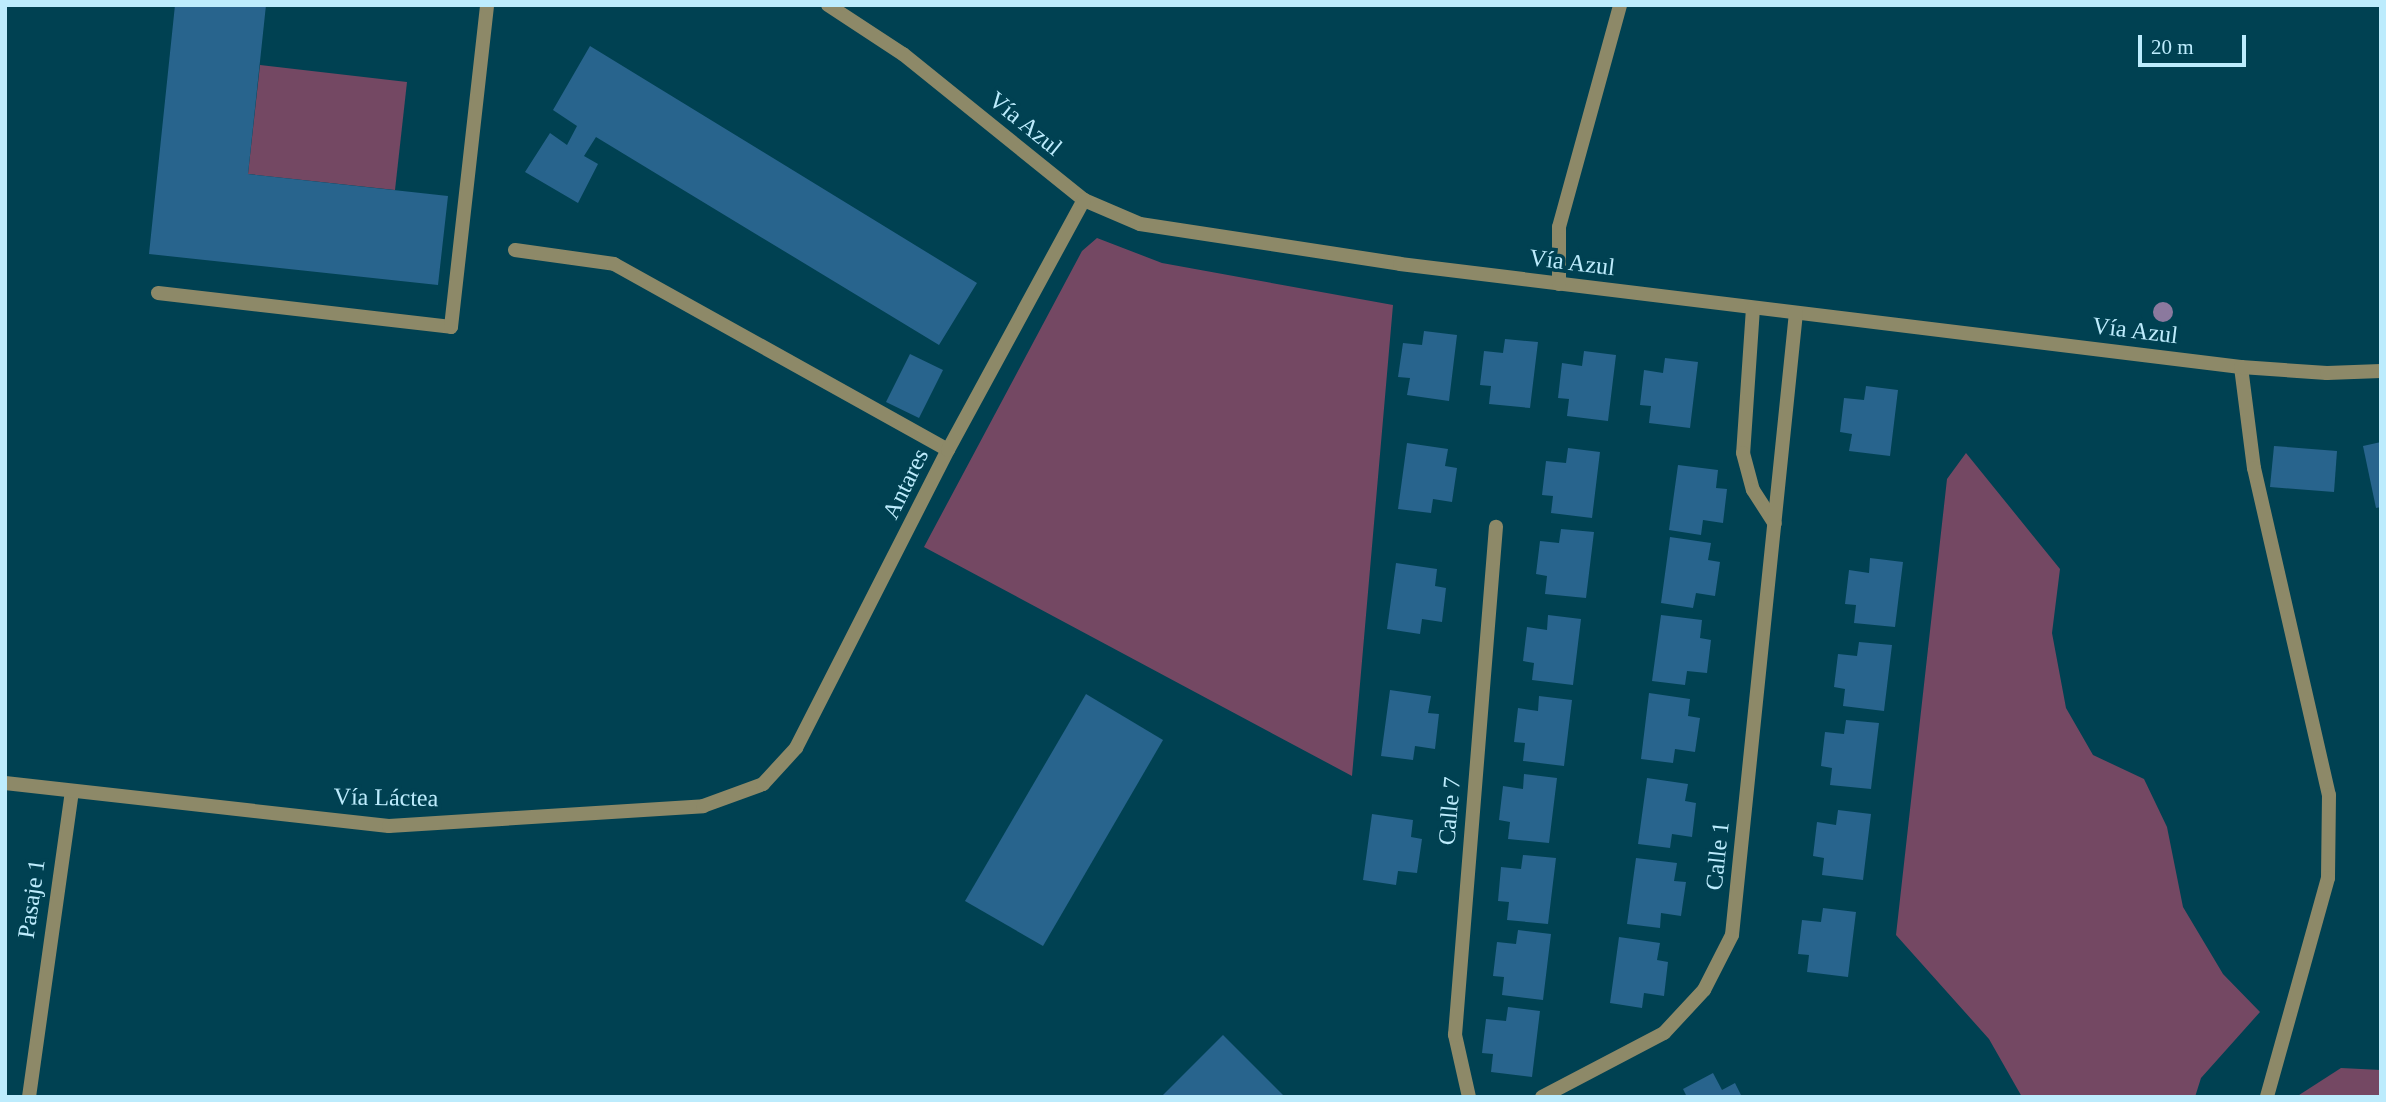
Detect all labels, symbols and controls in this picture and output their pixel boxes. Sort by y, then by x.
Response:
scale bar [2141,21,2250,65]
text: 20 m [2151,35,2194,59]
street label: Vía Azul [982,85,1068,163]
street label: Vía Azul [1527,243,1617,283]
street label: Vía Azul [2090,311,2180,351]
street label: Antares [877,444,935,524]
street label: Calle 7 [1433,776,1467,846]
street label: Vía Láctea [333,783,439,813]
street label: Calle 1 [1700,820,1736,892]
street label: Pasaje 1 [12,858,52,940]

